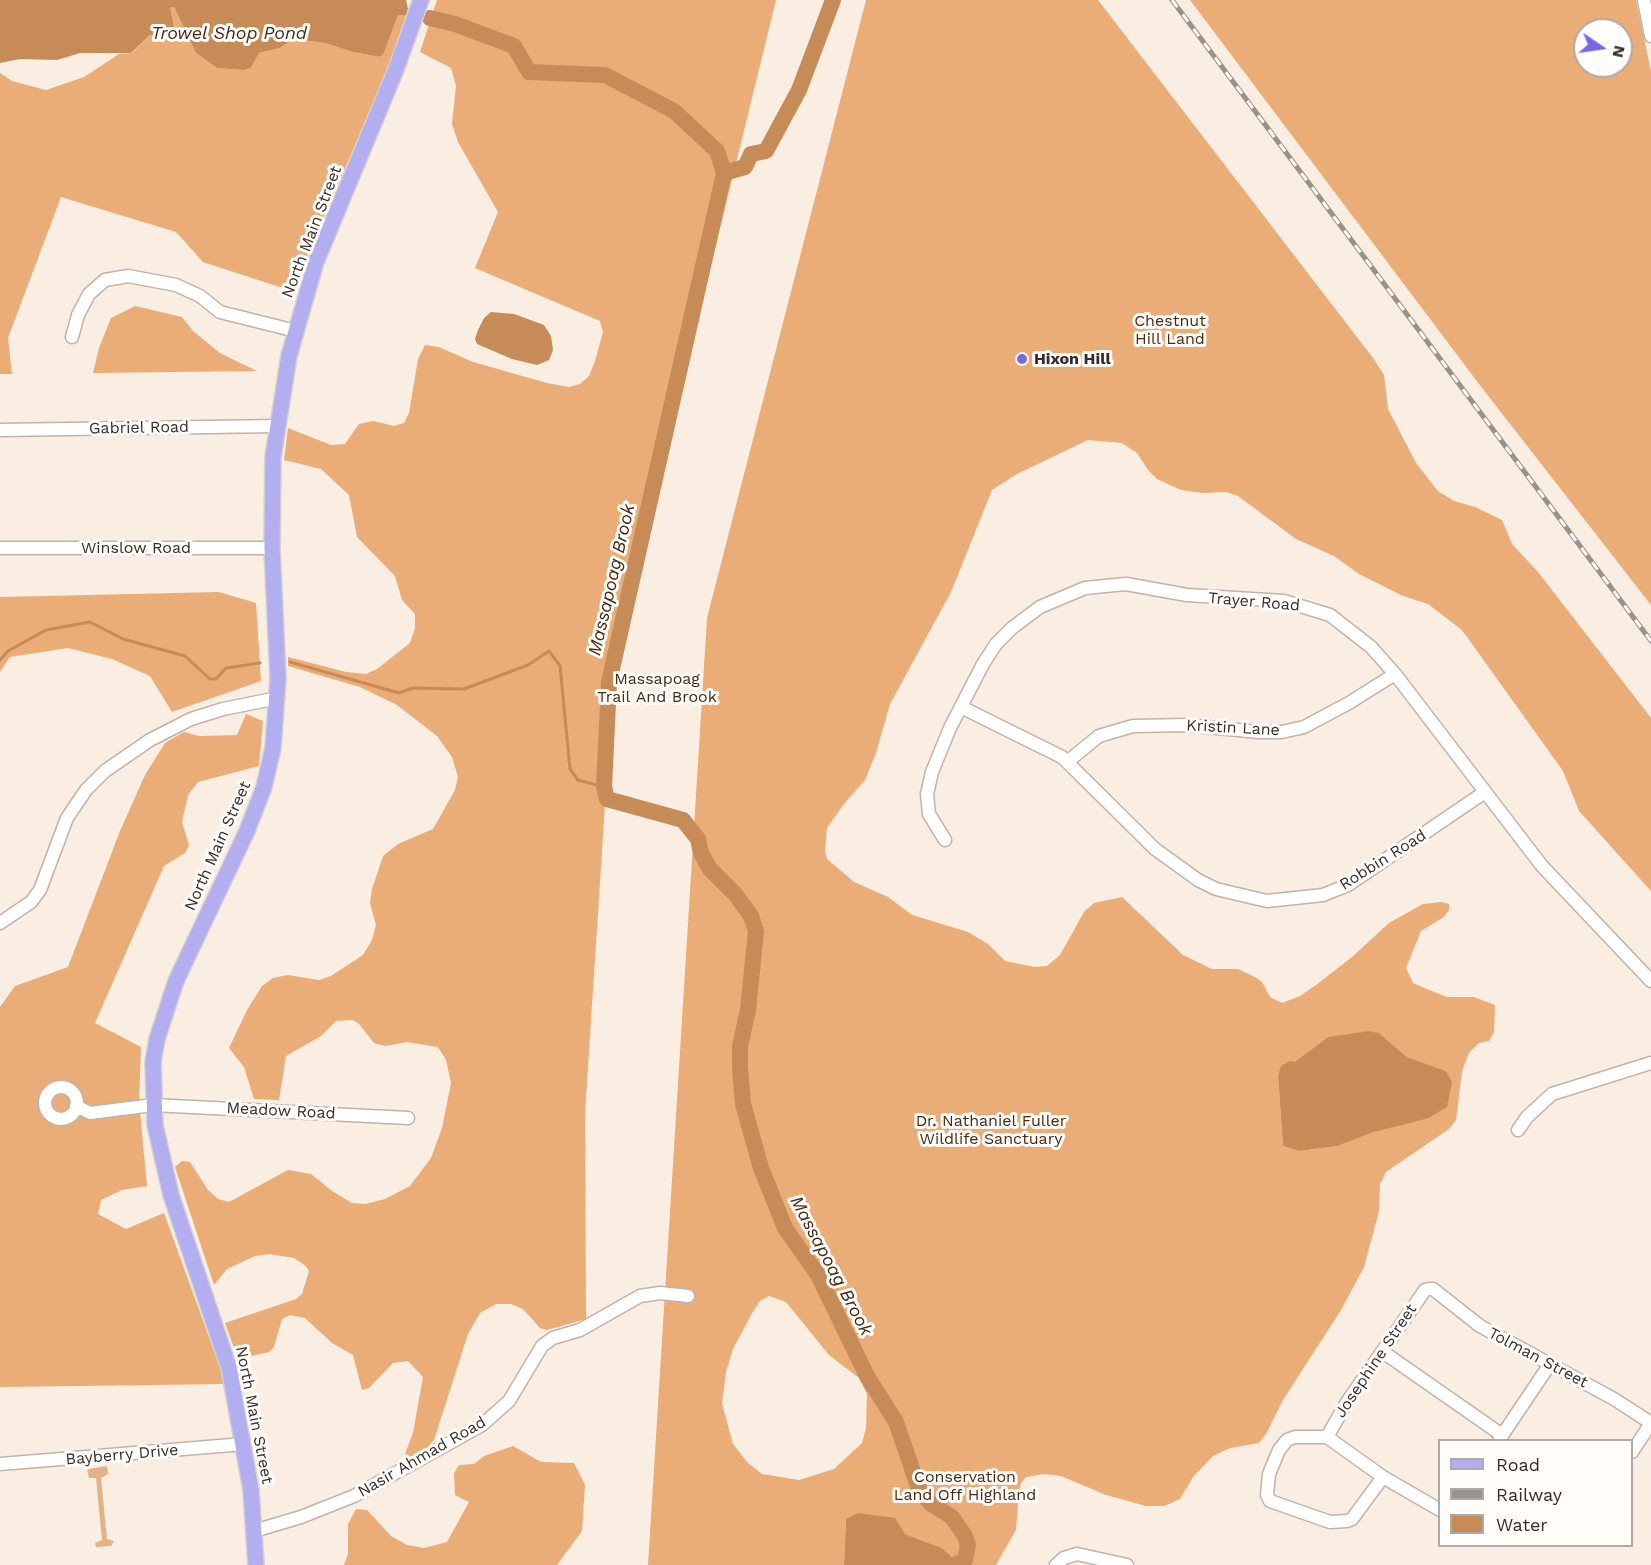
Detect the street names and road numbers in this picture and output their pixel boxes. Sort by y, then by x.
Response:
street label: North Main Street [278,163,346,301]
street label: Gabriel Road [89,418,189,438]
street label: Winslow Road [81,538,191,558]
street label: Trayer Road [1207,588,1301,616]
street label: Kristin Lane [1186,716,1280,740]
street label: North Main Street [181,778,255,914]
street label: Robbin Road [1336,826,1430,894]
street label: Meadow Road [226,1099,336,1123]
street label: Josephine Street [1331,1300,1421,1422]
street label: Tolman Street [1485,1324,1591,1392]
street label: North Main Street [231,1345,277,1485]
street label: Nasir Ahmad Road [355,1413,489,1501]
street label: Bayberry Drive [65,1441,179,1469]

